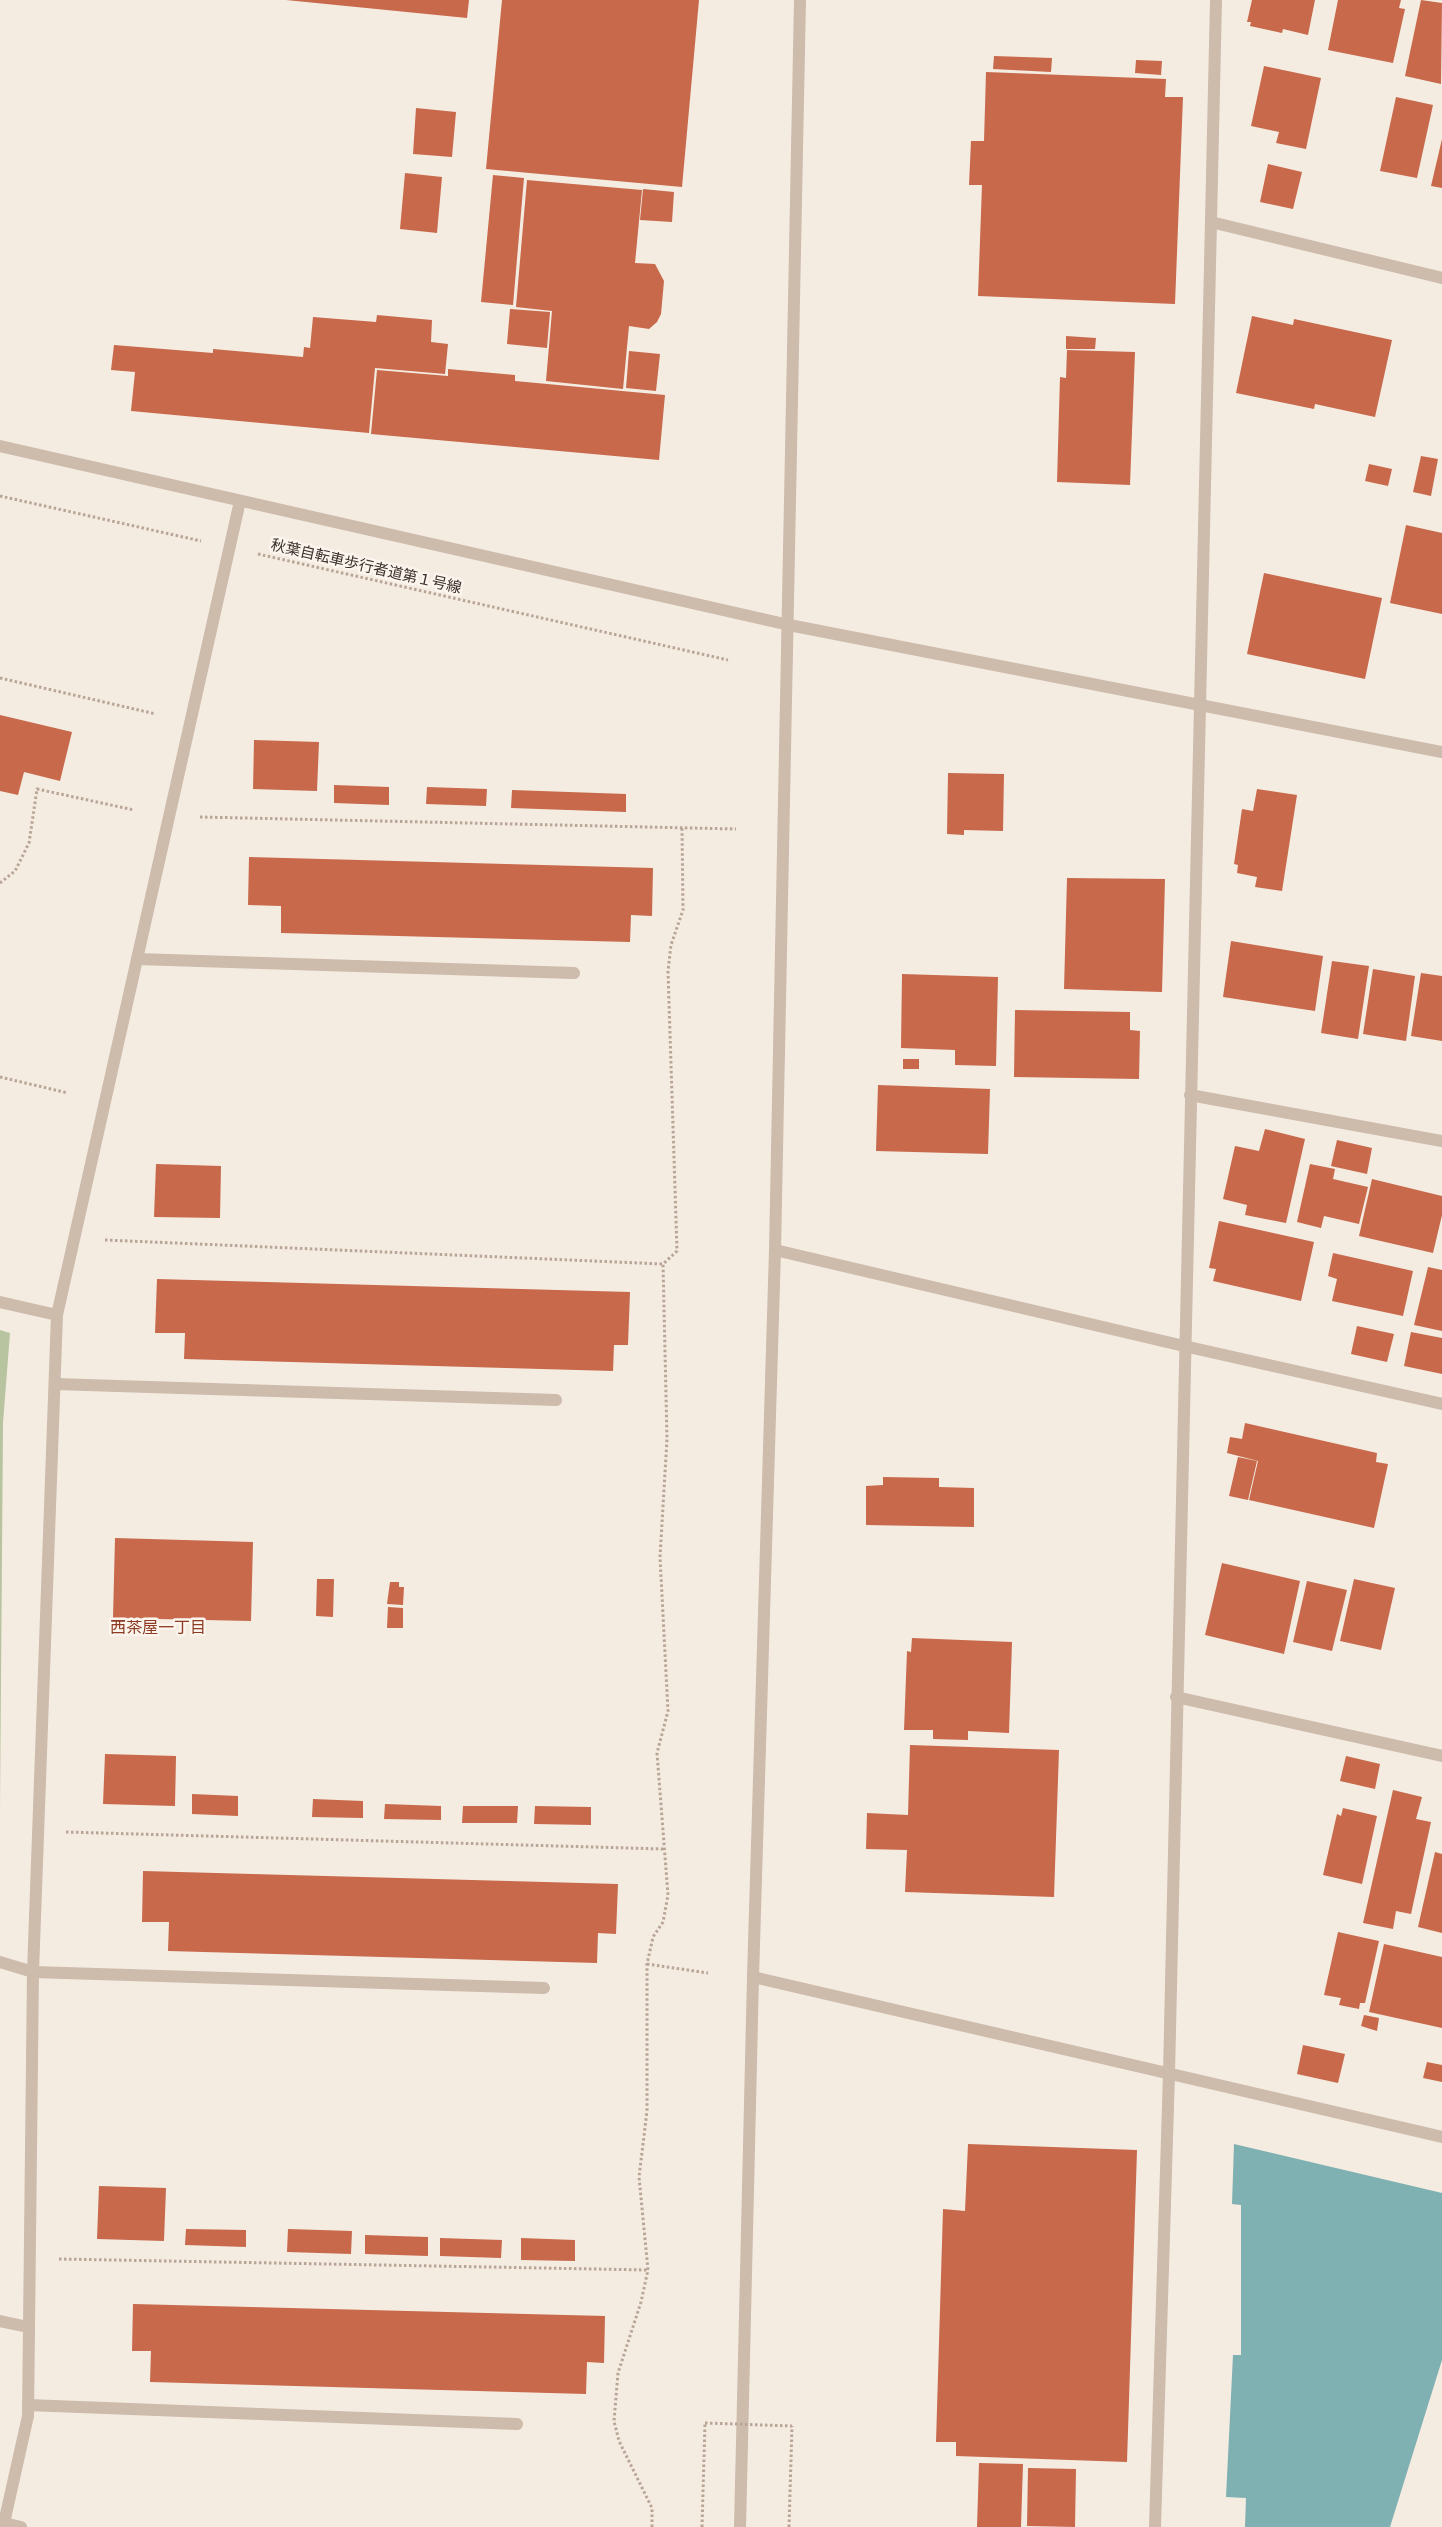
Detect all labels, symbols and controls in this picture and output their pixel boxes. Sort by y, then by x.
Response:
street label: 秋葉自転車歩行者道第１号線 [269,536,463,598]
district label: 西茶屋一丁目 [110,1618,206,1638]

